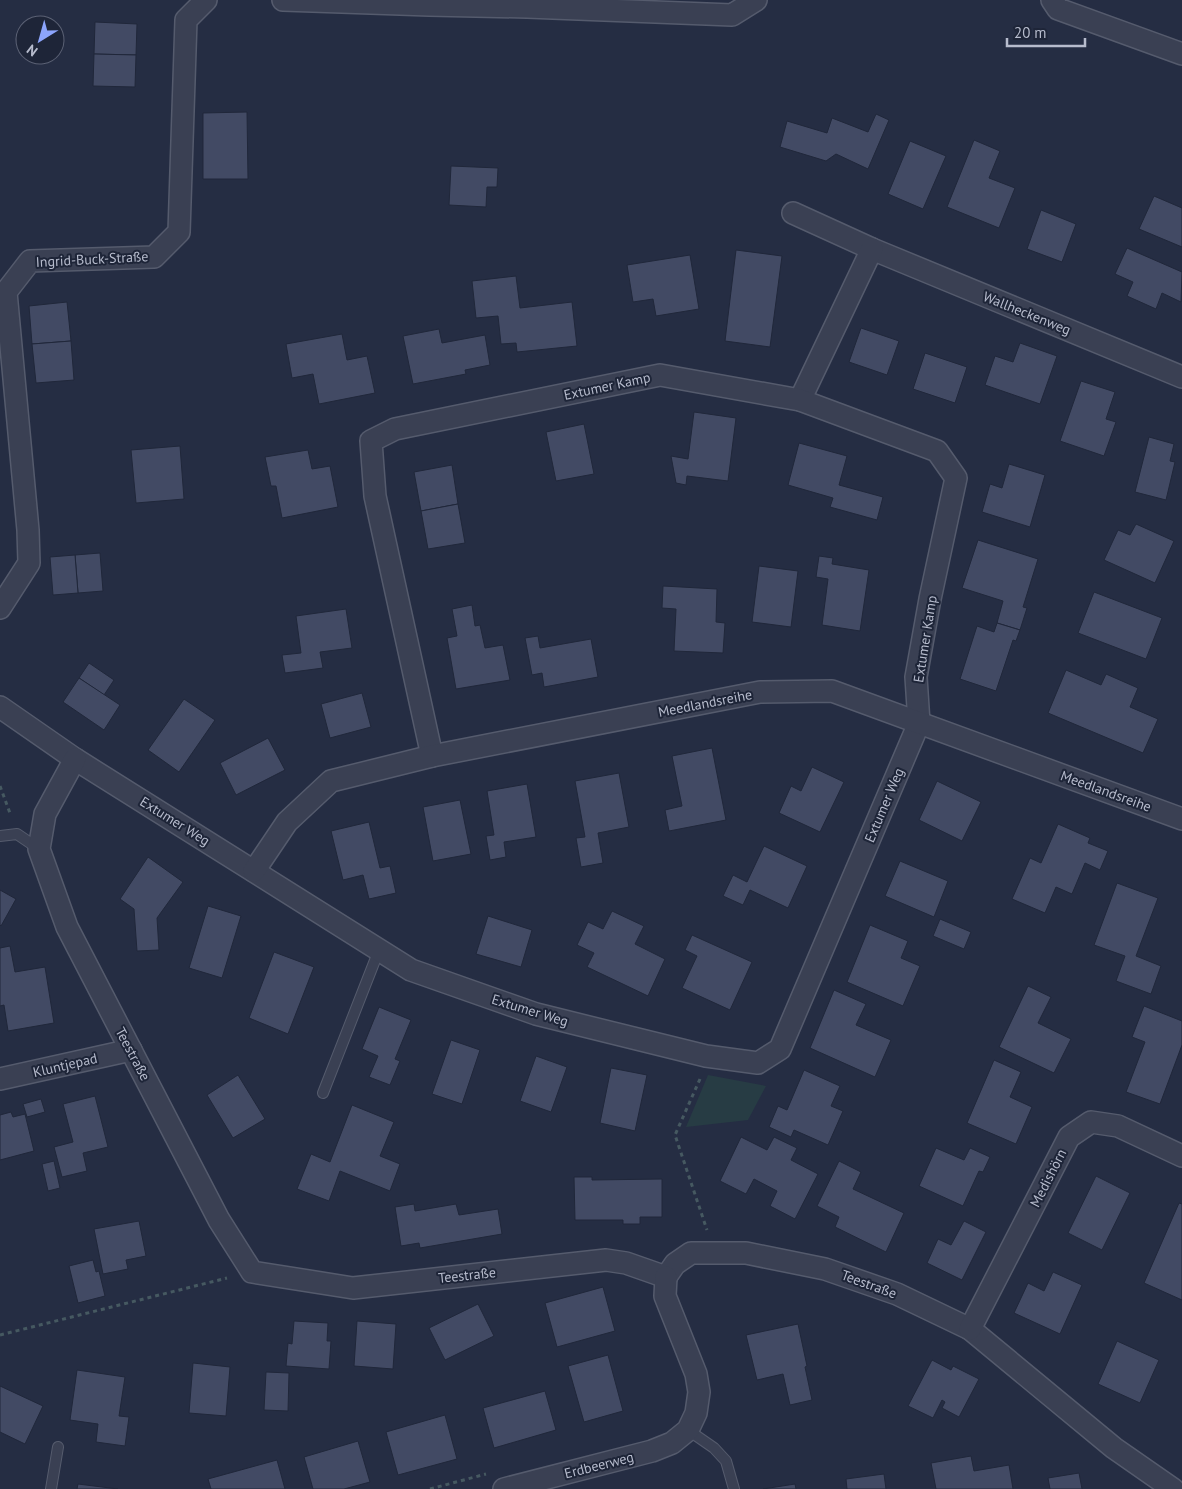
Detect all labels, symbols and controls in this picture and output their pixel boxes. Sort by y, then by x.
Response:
north arrow [15,15,65,65]
scale bar [1007,15,1084,47]
text: 20 m [1014,23,1047,42]
text: N [23,40,41,60]
street label: Ingrid-Buck-Straße [35,247,149,271]
street label: Wallheckenweg [981,287,1073,339]
street label: Extumer Kamp [562,368,652,404]
street label: Extumer Kamp [909,594,941,684]
street label: Meedlandsreihe [657,685,753,721]
street label: Extumer Weg [860,765,908,845]
street label: Meedlandsreihe [1058,766,1154,816]
street label: Extumer Weg [137,792,213,850]
street label: Extumer Weg [489,990,571,1030]
street label: Teestraße [111,1024,155,1084]
street label: Kluntjepad [31,1049,99,1081]
street label: Medishörn [1026,1146,1070,1210]
street label: Teestraße [437,1263,497,1287]
street label: Teestraße [839,1266,899,1302]
street label: Erdbeerweg [562,1448,636,1482]

